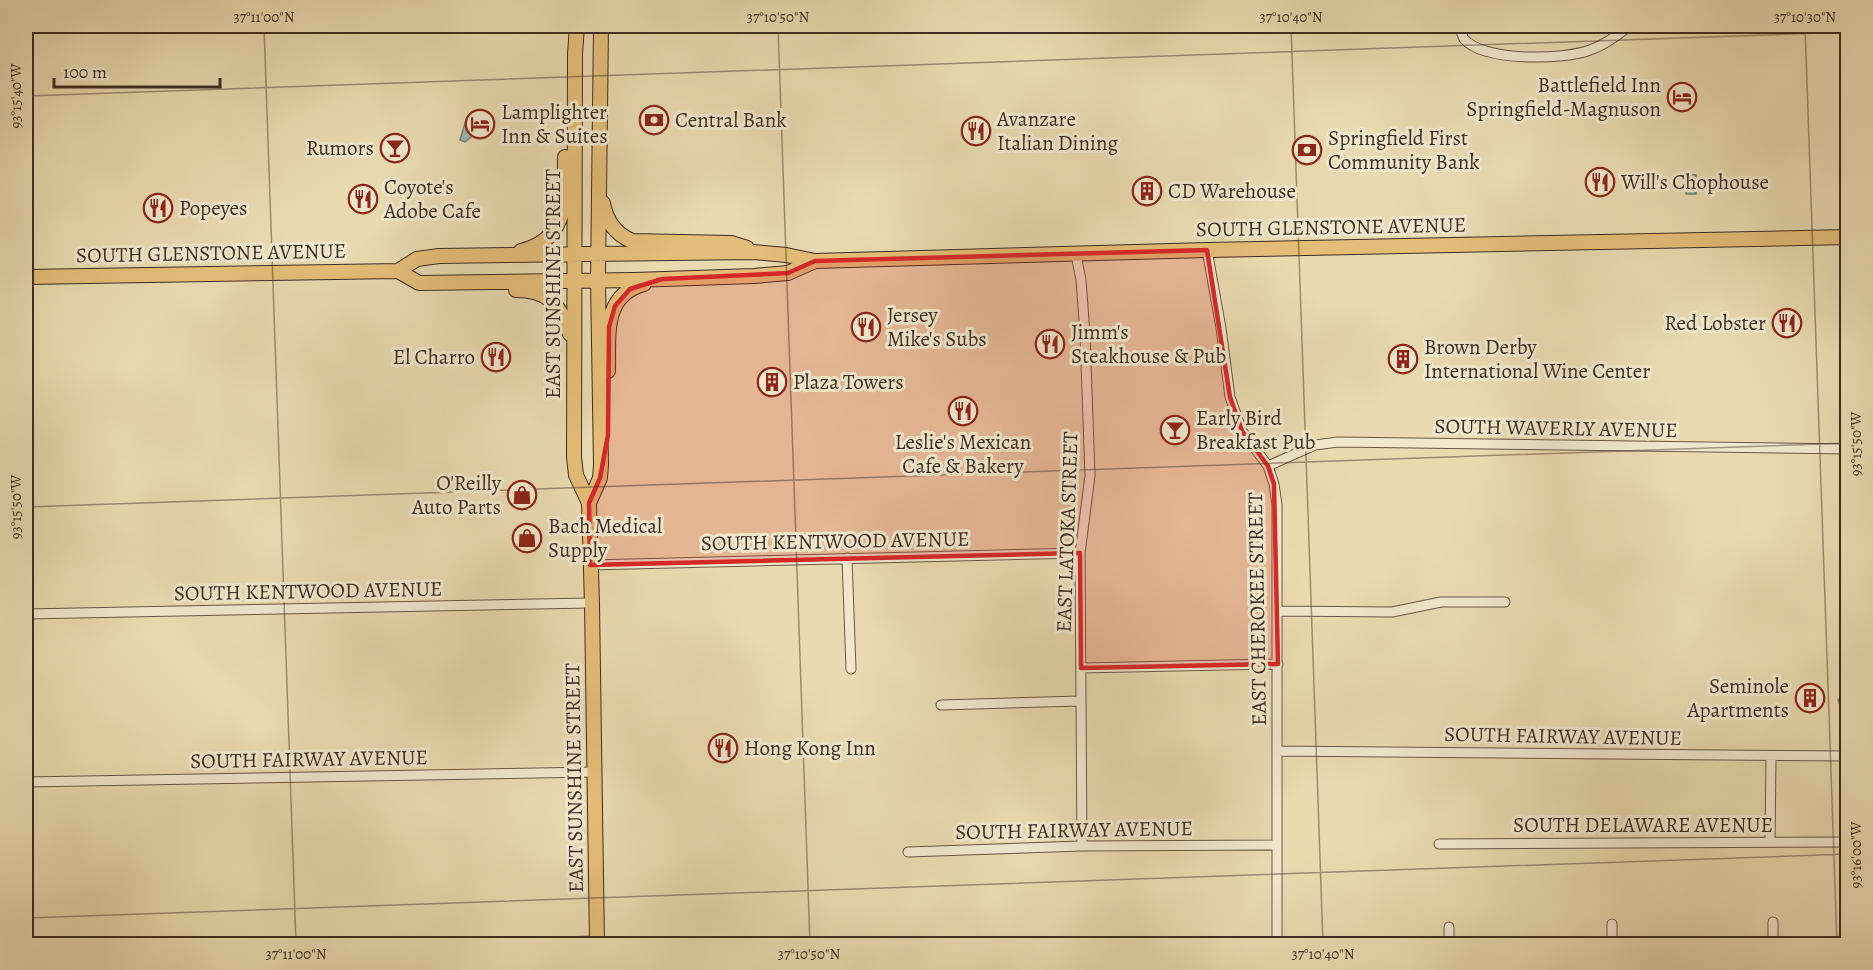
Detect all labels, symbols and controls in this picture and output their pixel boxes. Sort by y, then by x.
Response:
text: 37°11'00"N [233,7,295,27]
text: 37°10'50"N [747,7,809,27]
text: 37°10'40"N [1260,7,1323,27]
text: 37°10'30"N [1774,7,1836,27]
scale bar [54,51,220,89]
text: 100 m [63,60,107,84]
text: 93°15'40"W [6,63,26,129]
place label: Battlefield Inn Springfield-Magnuson [1466,71,1661,123]
hotel icon: Battlefield Inn Springfield-Magnuson [1666,81,1698,113]
place label: Lamplighter Inn & Suites [501,98,608,150]
bank icon: Central Bank [638,104,670,136]
place label: Avanzare Italian Dining [996,105,1118,157]
place label: Central Bank [675,106,787,134]
hotel icon: Lamplighter Inn & Suites [464,108,496,140]
restaurant icon: Avanzare Italian Dining [960,115,992,147]
place label: Springfield First Community Bank [1328,124,1480,176]
bar icon: Rumors [379,132,411,164]
place label: Rumors [306,134,374,162]
bank icon: Springfield First Community Bank [1291,134,1323,166]
restaurant icon: Will's Chophouse [1584,166,1616,198]
place label: Will's Chophouse [1620,168,1769,196]
street label: EAST SUNSHINE STREET [539,169,567,399]
place label: Coyote's Adobe Cafe [383,173,481,225]
building icon: CD Warehouse [1131,175,1163,207]
place label: CD Warehouse [1168,177,1296,205]
restaurant icon: Coyote's Adobe Cafe [347,183,379,215]
restaurant icon: Popeyes [142,192,174,224]
place label: Popeyes [179,194,247,222]
street label: SOUTH GLENSTONE AVENUE [1196,211,1466,243]
street label: SOUTH GLENSTONE AVENUE [76,237,346,269]
place label: Jersey Mike's Subs [887,301,987,353]
restaurant icon: Red Lobster [1771,307,1803,339]
place label: Red Lobster [1664,309,1766,337]
restaurant icon: Jersey Mike's Subs [850,311,882,343]
place label: Jimm's Steakhouse & Pub [1071,318,1226,370]
restaurant icon: Jimm's Steakhouse & Pub [1034,328,1066,360]
place label: Brown Derby International Wine Center [1424,333,1650,385]
restaurant icon: El Charro [480,341,512,373]
place label: El Charro [393,343,475,371]
building icon: Brown Derby International Wine Center [1387,343,1419,375]
building icon: Plaza Towers [756,366,788,398]
place label: Plaza Towers [793,368,904,396]
restaurant icon: Leslie's Mexican Cafe & Bakery [947,395,979,427]
place label: Early Bird Breakfast Pub [1196,404,1315,456]
street label: SOUTH WAVERLY AVENUE [1434,412,1678,444]
text: 93°15'50"W [1846,412,1866,476]
bar icon: Early Bird Breakfast Pub [1159,414,1191,446]
place label: Leslie's Mexican Cafe & Bakery [895,428,1031,480]
street label: EAST LATOKA STREET [1049,431,1085,633]
place label: O'Reilly Auto Parts [411,469,502,521]
text: 93°15'50"W [6,475,26,539]
shop icon: O'Reilly Auto Parts [506,479,538,511]
street label: EAST CHEROKEE STREET [1241,491,1273,726]
place label: Bach Medical Supply [548,512,662,564]
shop icon: Bach Medical Supply [511,522,543,554]
street label: SOUTH KENTWOOD AVENUE [701,525,969,557]
street label: SOUTH KENTWOOD AVENUE [174,575,442,607]
street label: EAST SUNSHINE STREET [558,662,590,893]
place label: Seminole Apartments [1687,672,1789,724]
building icon: Seminole Apartments [1794,682,1826,714]
street label: SOUTH FAIRWAY AVENUE [1444,720,1682,752]
restaurant icon: Hong Kong Inn [707,732,739,764]
place label: Hong Kong Inn [744,734,876,762]
street label: SOUTH FAIRWAY AVENUE [190,743,428,775]
street label: SOUTH DELAWARE AVENUE [1513,811,1773,839]
street label: SOUTH FAIRWAY AVENUE [955,814,1193,846]
text: 93°16'00"W [1846,822,1866,888]
text: 37°11'00"N [265,944,327,964]
text: 37°10'50"N [778,944,840,964]
text: 37°10'40"N [1292,944,1355,964]

